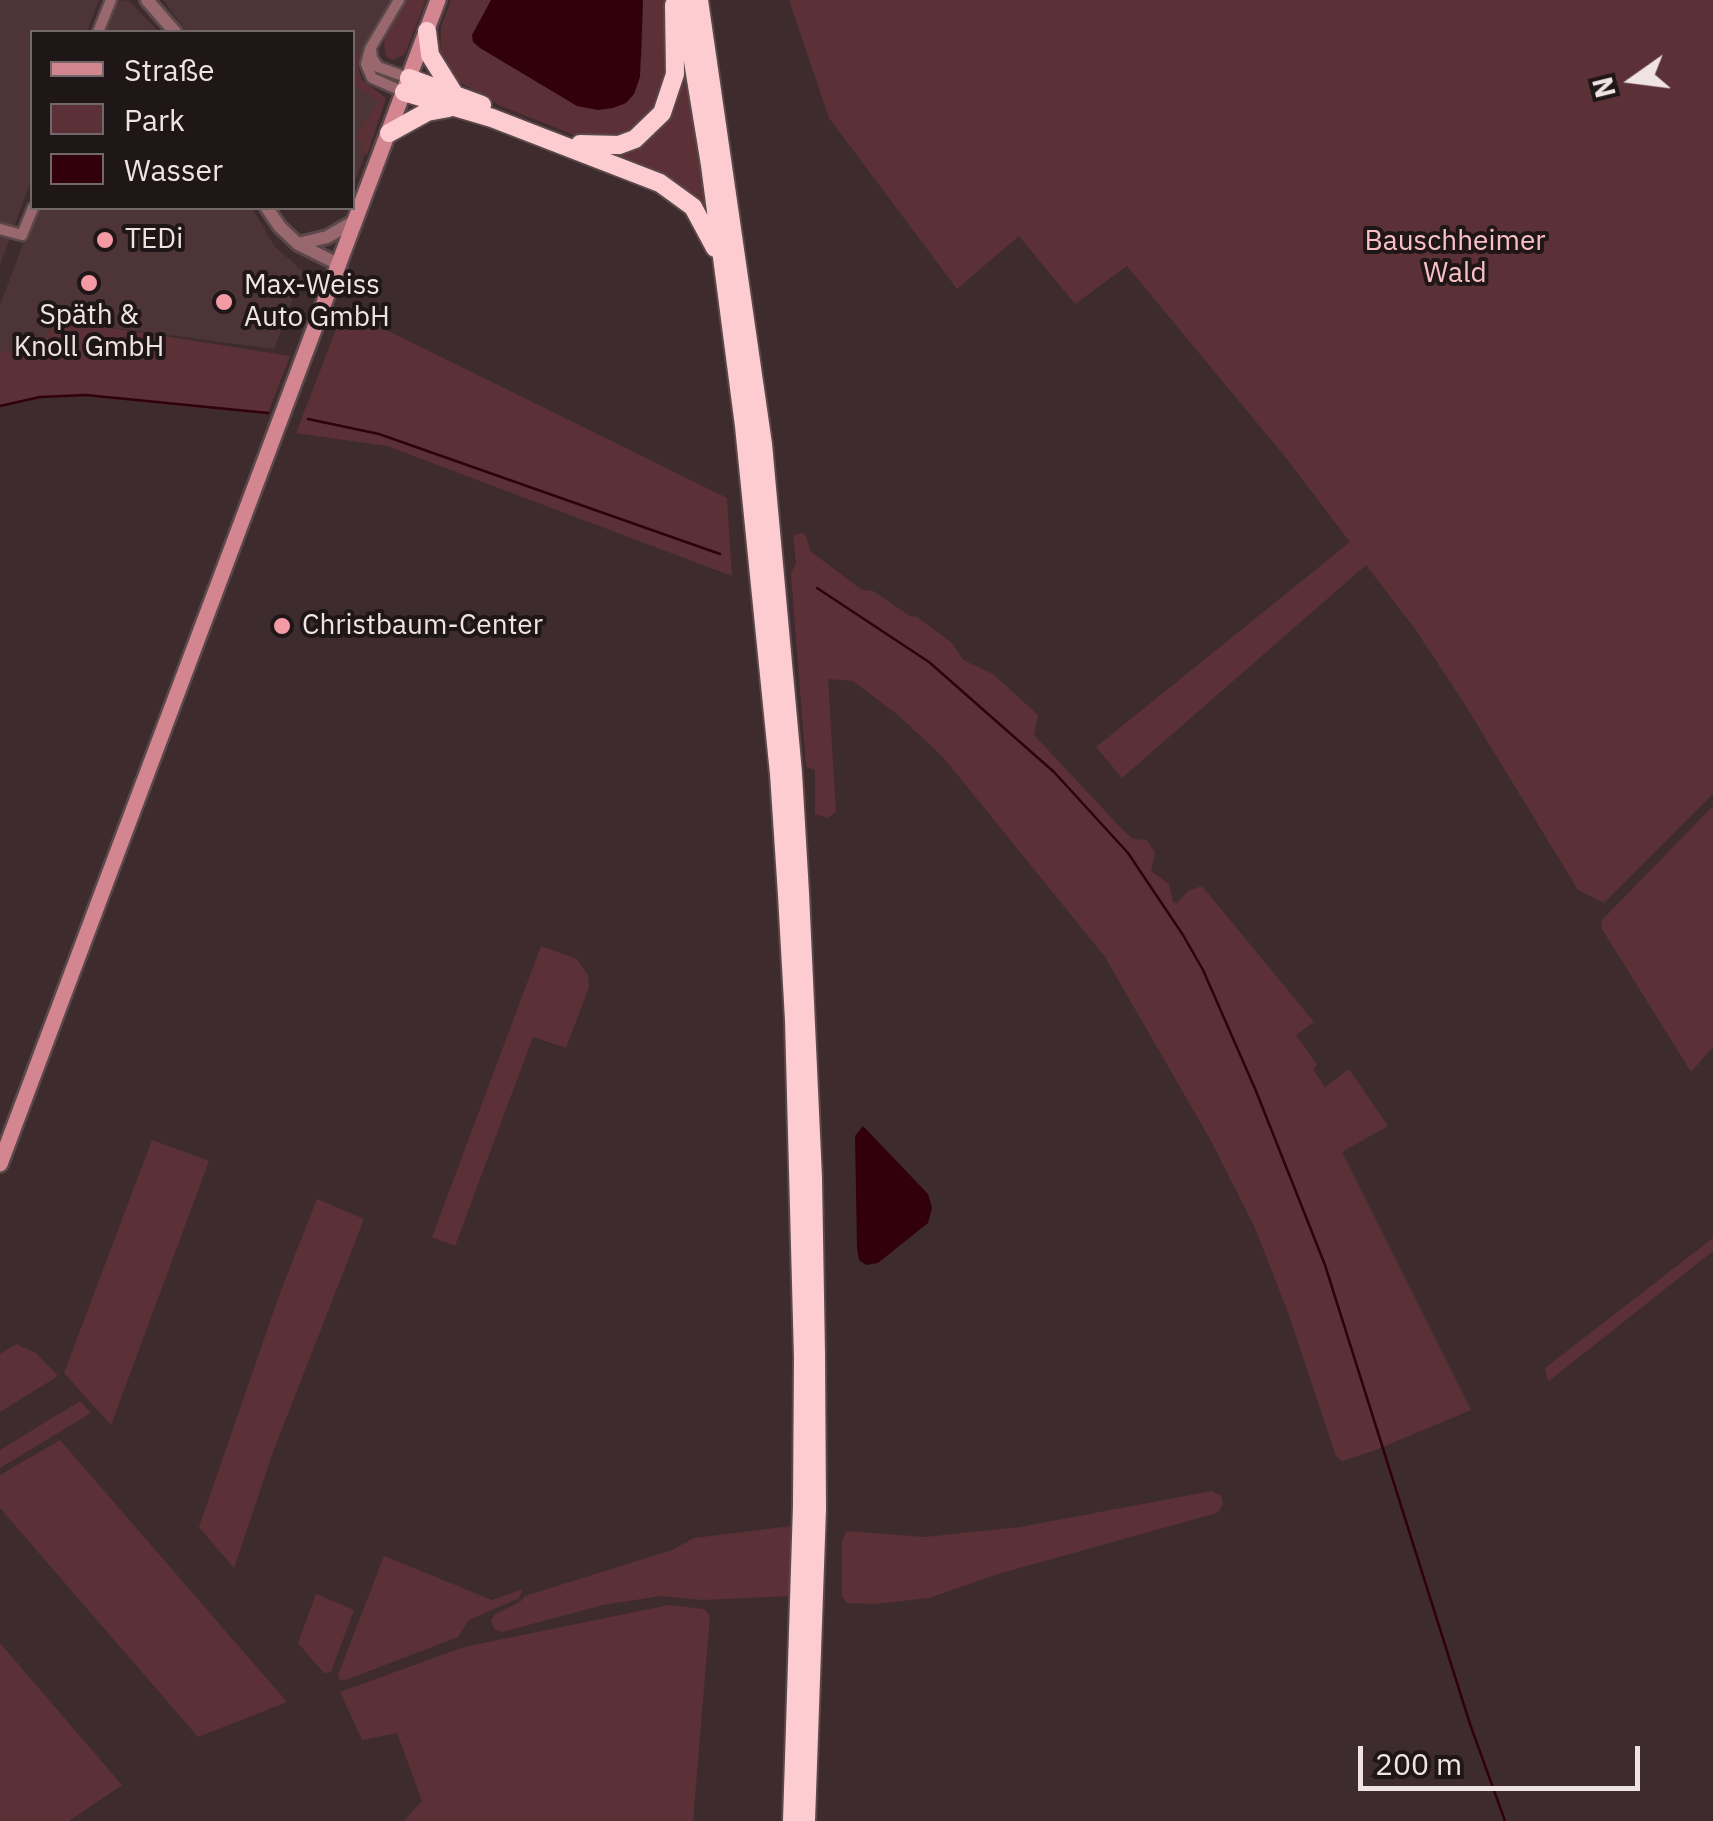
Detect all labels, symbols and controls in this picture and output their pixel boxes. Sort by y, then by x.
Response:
legend [30,30,355,210]
north arrow [1583,30,1683,130]
text: Straße [124,50,215,89]
text: N [1583,73,1624,102]
text: Park [124,100,185,139]
text: Wasser [124,150,223,189]
place label: TEDi [125,223,183,257]
park label: Bauschheimer Wald [1364,225,1546,291]
marker: TEDi [94,229,116,251]
place label: Max-Weiss Auto GmbH [244,269,390,335]
marker: Späth & Knoll GmbH [78,272,100,294]
marker: Max-Weiss Auto GmbH [213,291,235,313]
place label: Späth & Knoll GmbH [14,299,164,365]
place label: Christbaum-Center [302,609,543,643]
marker: Christbaum-Center [271,615,293,637]
scale bar [1363,1726,1646,1788]
text: 200 m [1375,1744,1462,1783]

